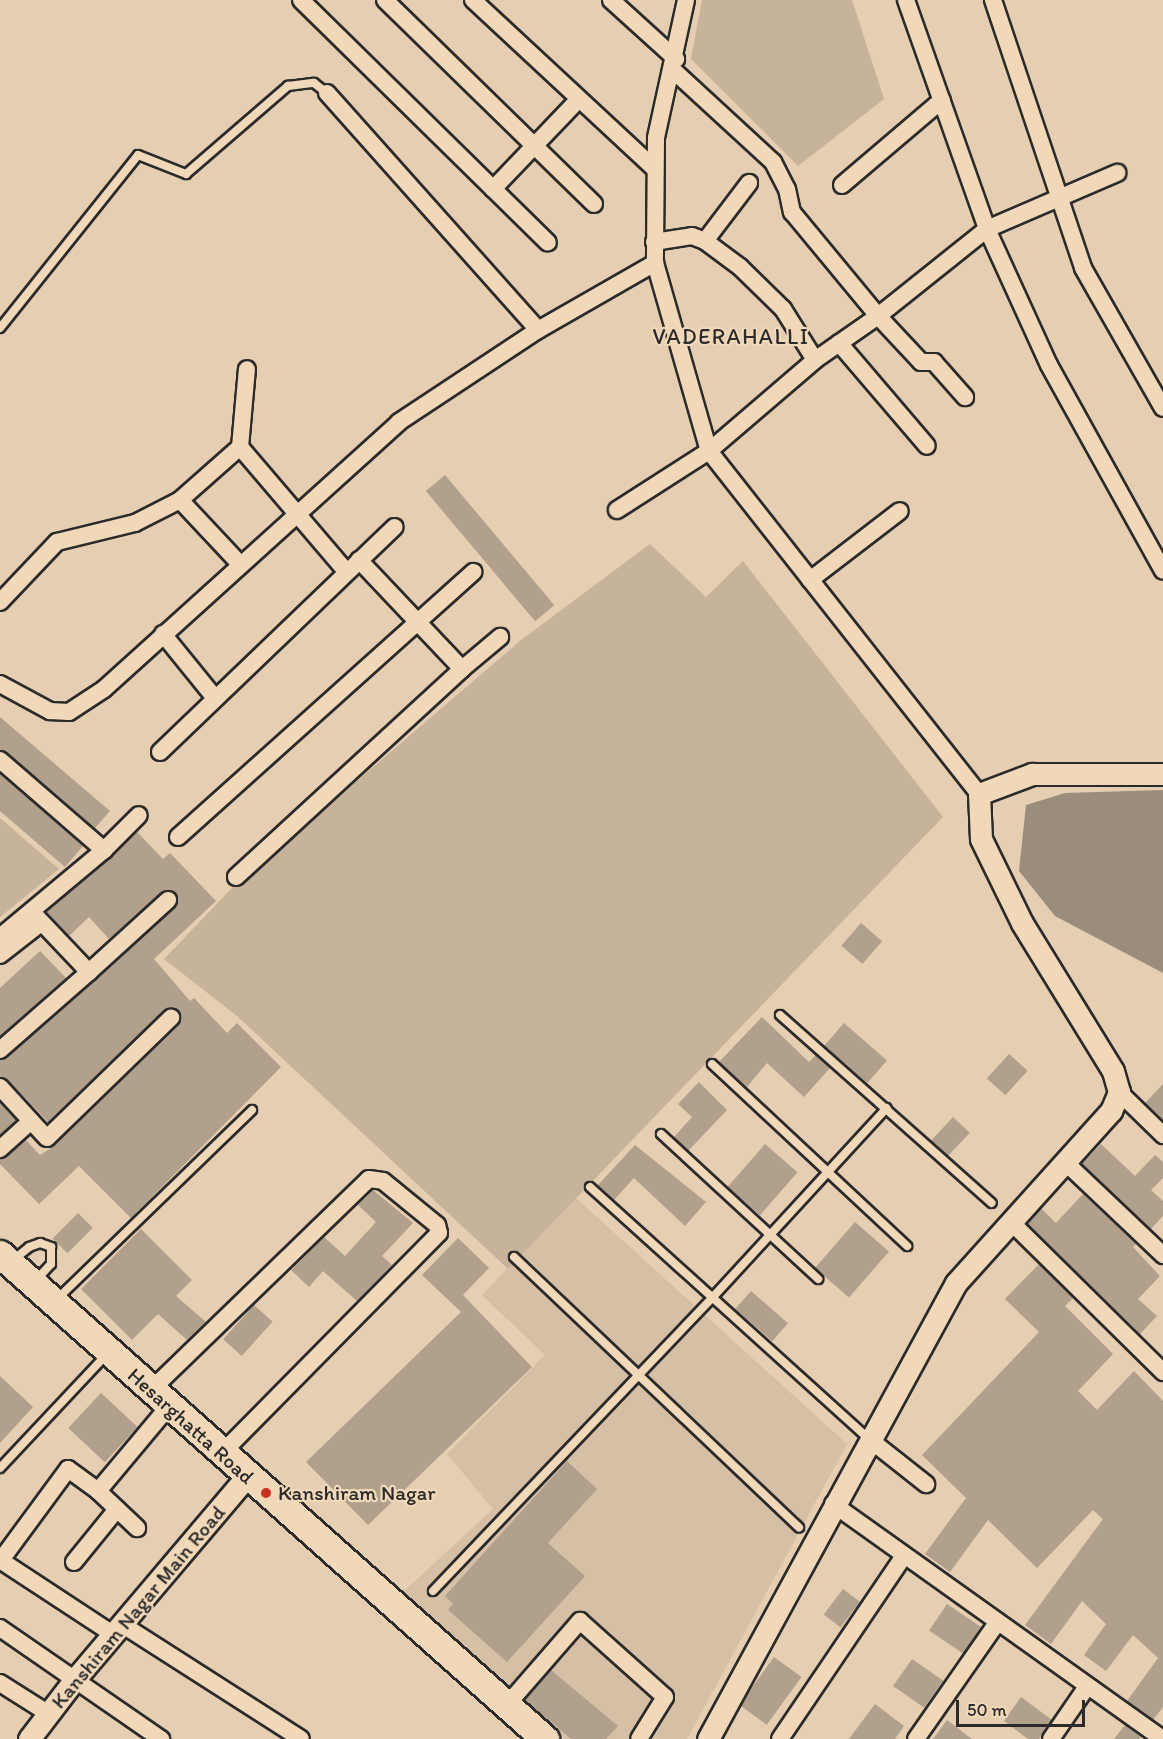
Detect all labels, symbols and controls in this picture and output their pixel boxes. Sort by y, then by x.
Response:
district label: VADERAHALLI [654,324,808,350]
street label: Hesarghatta Road [123,1363,259,1489]
place label: Kanshiram Nagar [278,1480,435,1506]
marker: Kanshiram Nagar [259,1486,273,1500]
street label: Kanshiram Nagar Main Road [46,1501,230,1713]
scale bar [959,1688,1088,1726]
text: 50 m [967,1699,1007,1721]

